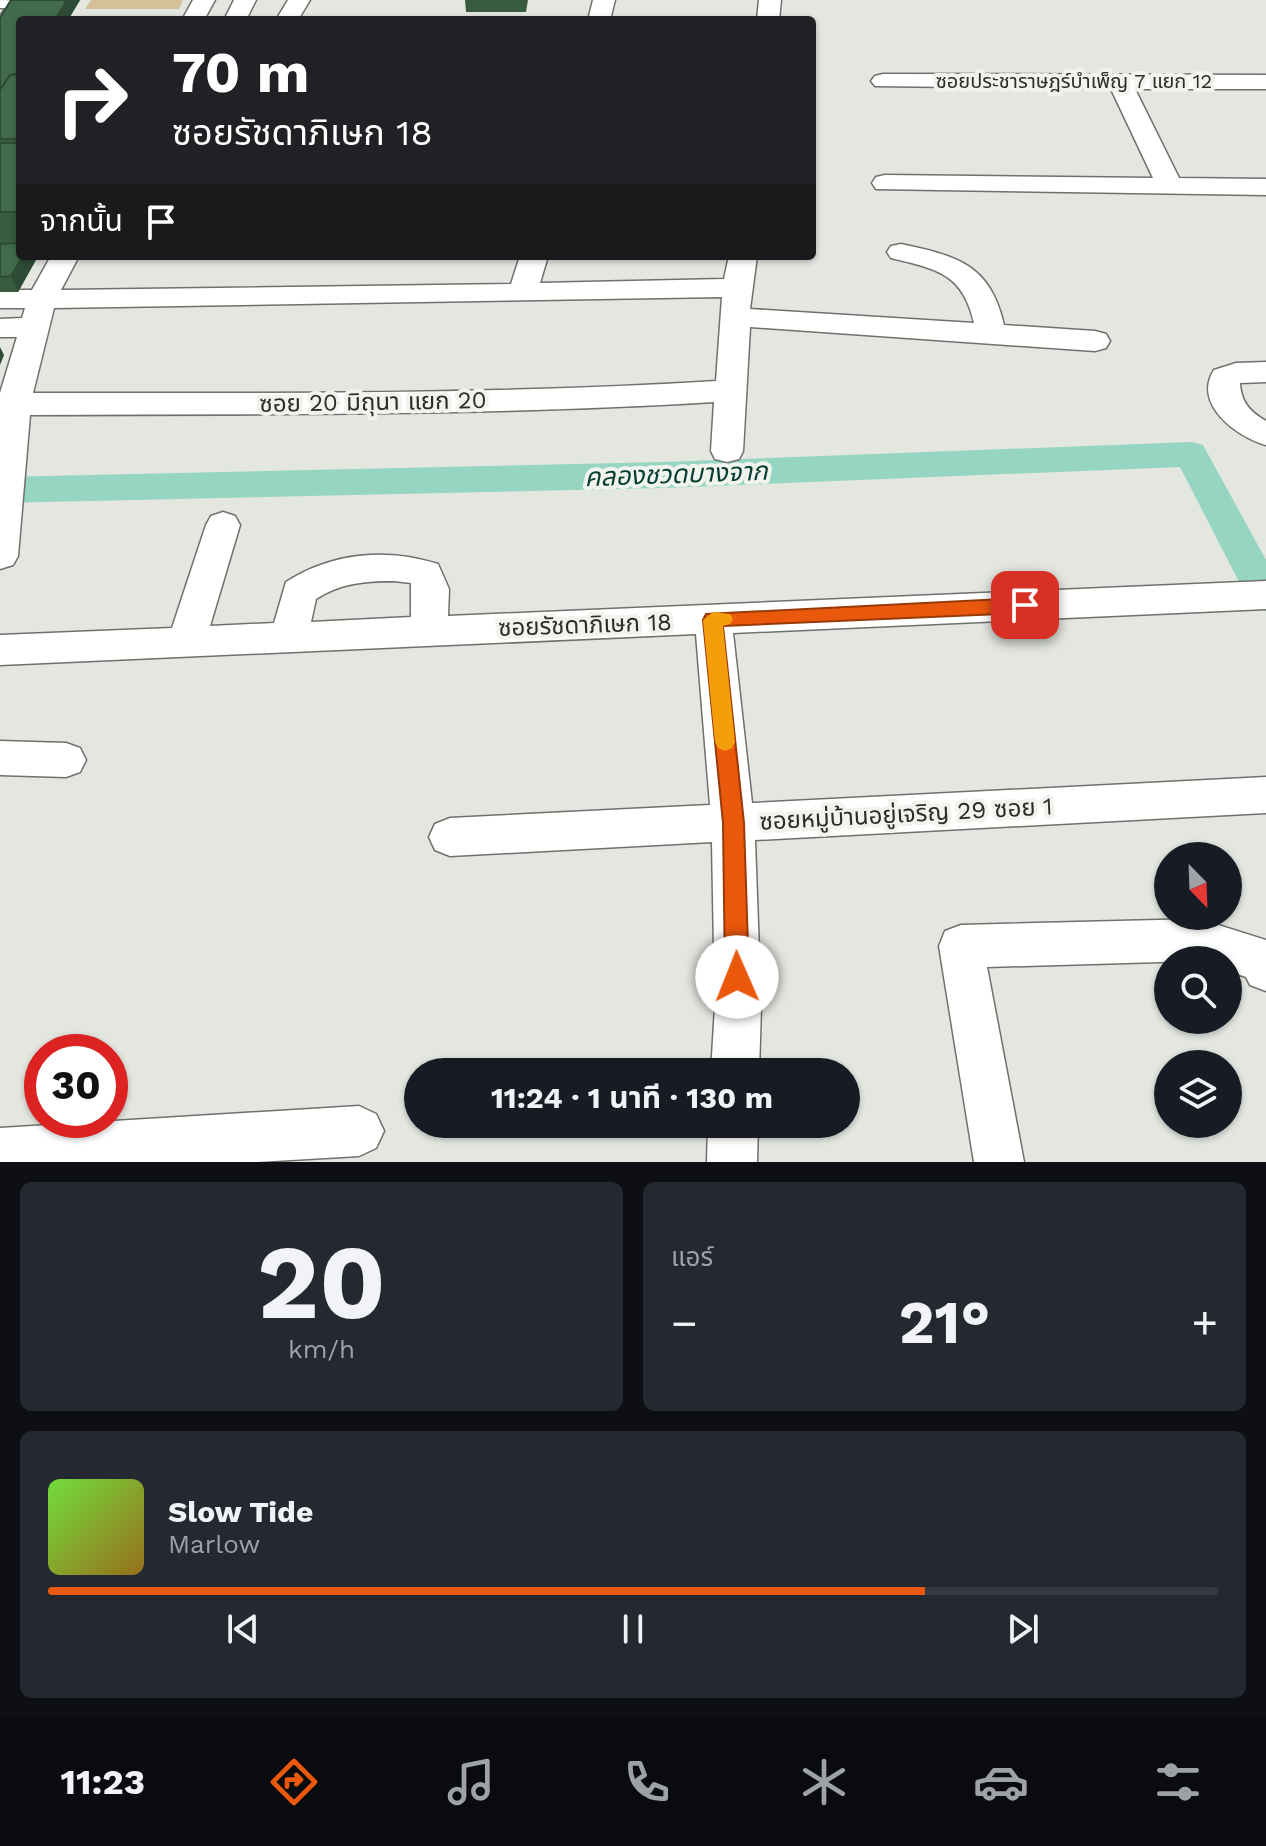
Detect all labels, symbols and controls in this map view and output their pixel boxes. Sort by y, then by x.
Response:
text: 70 m [172,40,309,106]
icon: right [40,48,144,152]
street label: ซอยประชาราษฎร์บำเพ็ญ 7 แยก 12 [936,69,1212,93]
text: ซอยรัชดาภิเษก 18 [172,112,433,154]
icon: arrive [139,200,183,244]
text: จากนั้น [40,203,123,238]
street label: ซอย 20 มิถุนา แยก 20 [259,386,487,419]
water label: คลองชวดบางจาก [584,456,769,492]
pin [991,571,1059,639]
icon: arrive [1003,583,1047,627]
street label: ซอยรัชดาภิเษก 18 [498,608,672,642]
street label: ซอยหมู่บ้านอยู่เจริญ 29 ซอย 1 [759,792,1053,837]
north arrow [1154,842,1242,930]
map controls [1154,842,1242,1138]
position arrow [695,935,779,1019]
button: search [1154,946,1242,1034]
speed limit sign: 30 [24,1034,128,1138]
button: layers [1154,1050,1242,1138]
text: 11:24 · 1 นาที · 130 m [491,1080,773,1115]
text: 20 [257,1221,386,1343]
text: แอร์ [671,1242,713,1272]
text: 21° [899,1287,990,1358]
text: − [671,1297,698,1349]
text: + [1191,1297,1218,1349]
text: km/h [288,1334,355,1364]
text: Slow Tide [168,1494,313,1529]
text: Marlow [168,1529,260,1559]
icon: previous [221,1607,265,1651]
icon: pause [611,1607,655,1651]
icon: next [1001,1607,1045,1651]
icon: directions [266,1754,322,1810]
icon: music [443,1754,499,1810]
icon: phone [619,1754,675,1810]
icon: climate [796,1754,852,1810]
icon: car [973,1754,1029,1810]
icon: filters [1150,1754,1206,1810]
text: 11:23 [60,1761,145,1803]

